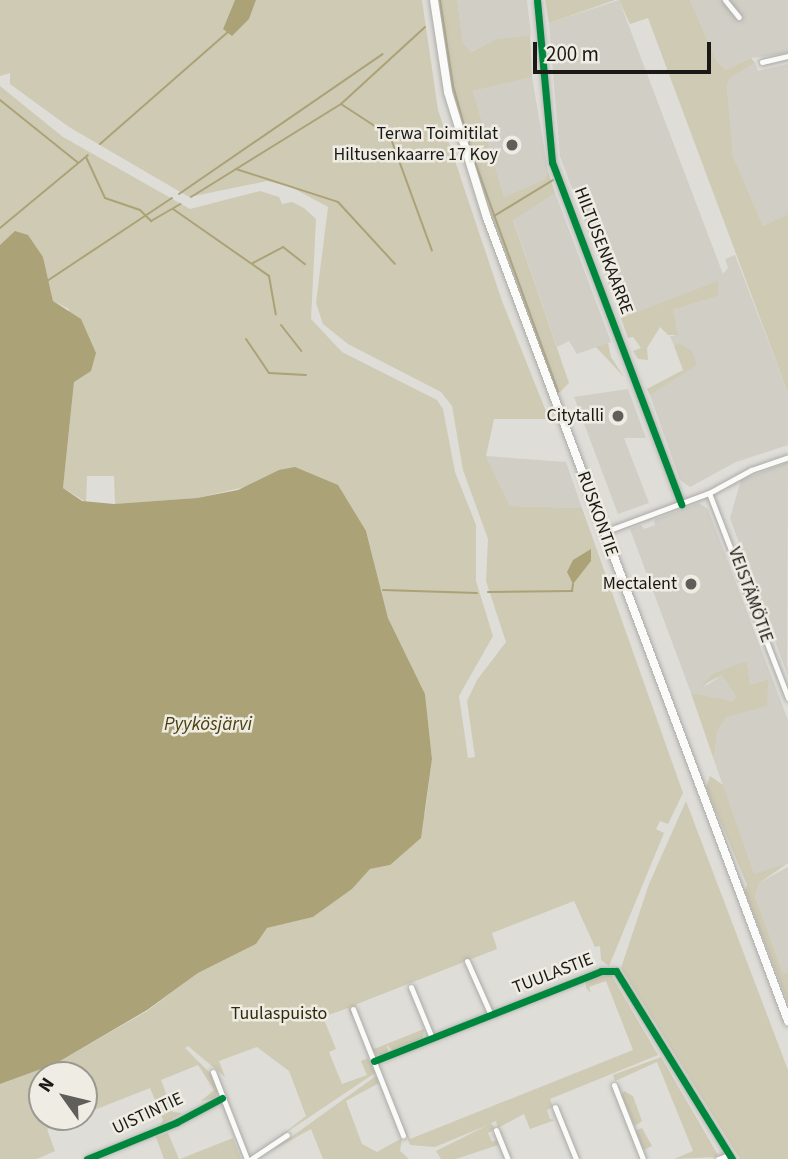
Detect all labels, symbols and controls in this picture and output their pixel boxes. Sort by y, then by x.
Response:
scale bar [536,28,714,72]
text: 200 m [546,39,599,69]
place label: Terwa Toimitilat Hiltusenkaarre 17 Koy [333,124,498,166]
marker: Terwa Toimitilat Hiltusenkaarre 17 Koy [504,137,520,153]
street label: HILTUSENKAARRE [569,184,637,318]
place label: Citytalli [546,405,604,427]
marker: Citytalli [610,408,626,424]
street label: RUSKONTIE [572,469,622,559]
street label: VEISTÄMÖTIE [723,544,777,646]
place label: Mectalent [603,573,677,595]
marker: Mectalent [683,576,699,592]
water label: Pyykösjärvi [164,714,252,736]
street label: TUULASTIE [510,949,596,999]
park label: Tuulaspuisto [231,1003,327,1025]
north arrow [28,1061,98,1131]
text: N [32,1072,62,1098]
street label: UISTINTIE [109,1088,187,1140]

